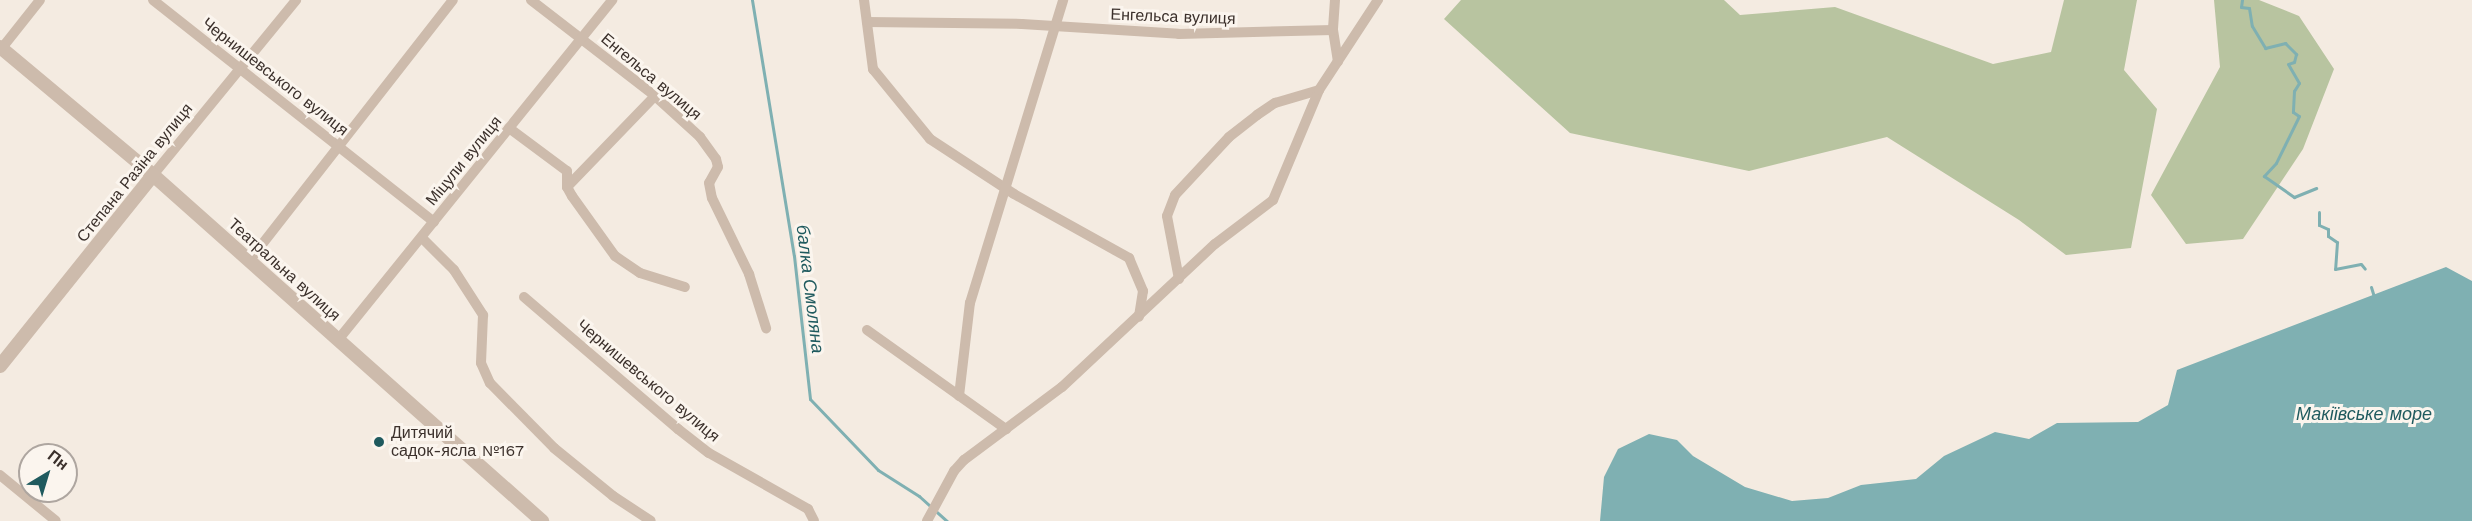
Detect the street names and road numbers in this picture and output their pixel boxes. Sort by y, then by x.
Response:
street label: Енгельса вулиця [1110,5,1236,29]
street label: Чернишевського вулиця [198,14,352,140]
street label: Енгельса вулиця [597,29,705,125]
street label: Степана Разіна вулиця [73,100,197,246]
street label: Міцули вулиця [422,112,506,210]
street label: Театральна вулиця [224,215,344,325]
street label: Чернишевського вулиця [573,316,723,446]

